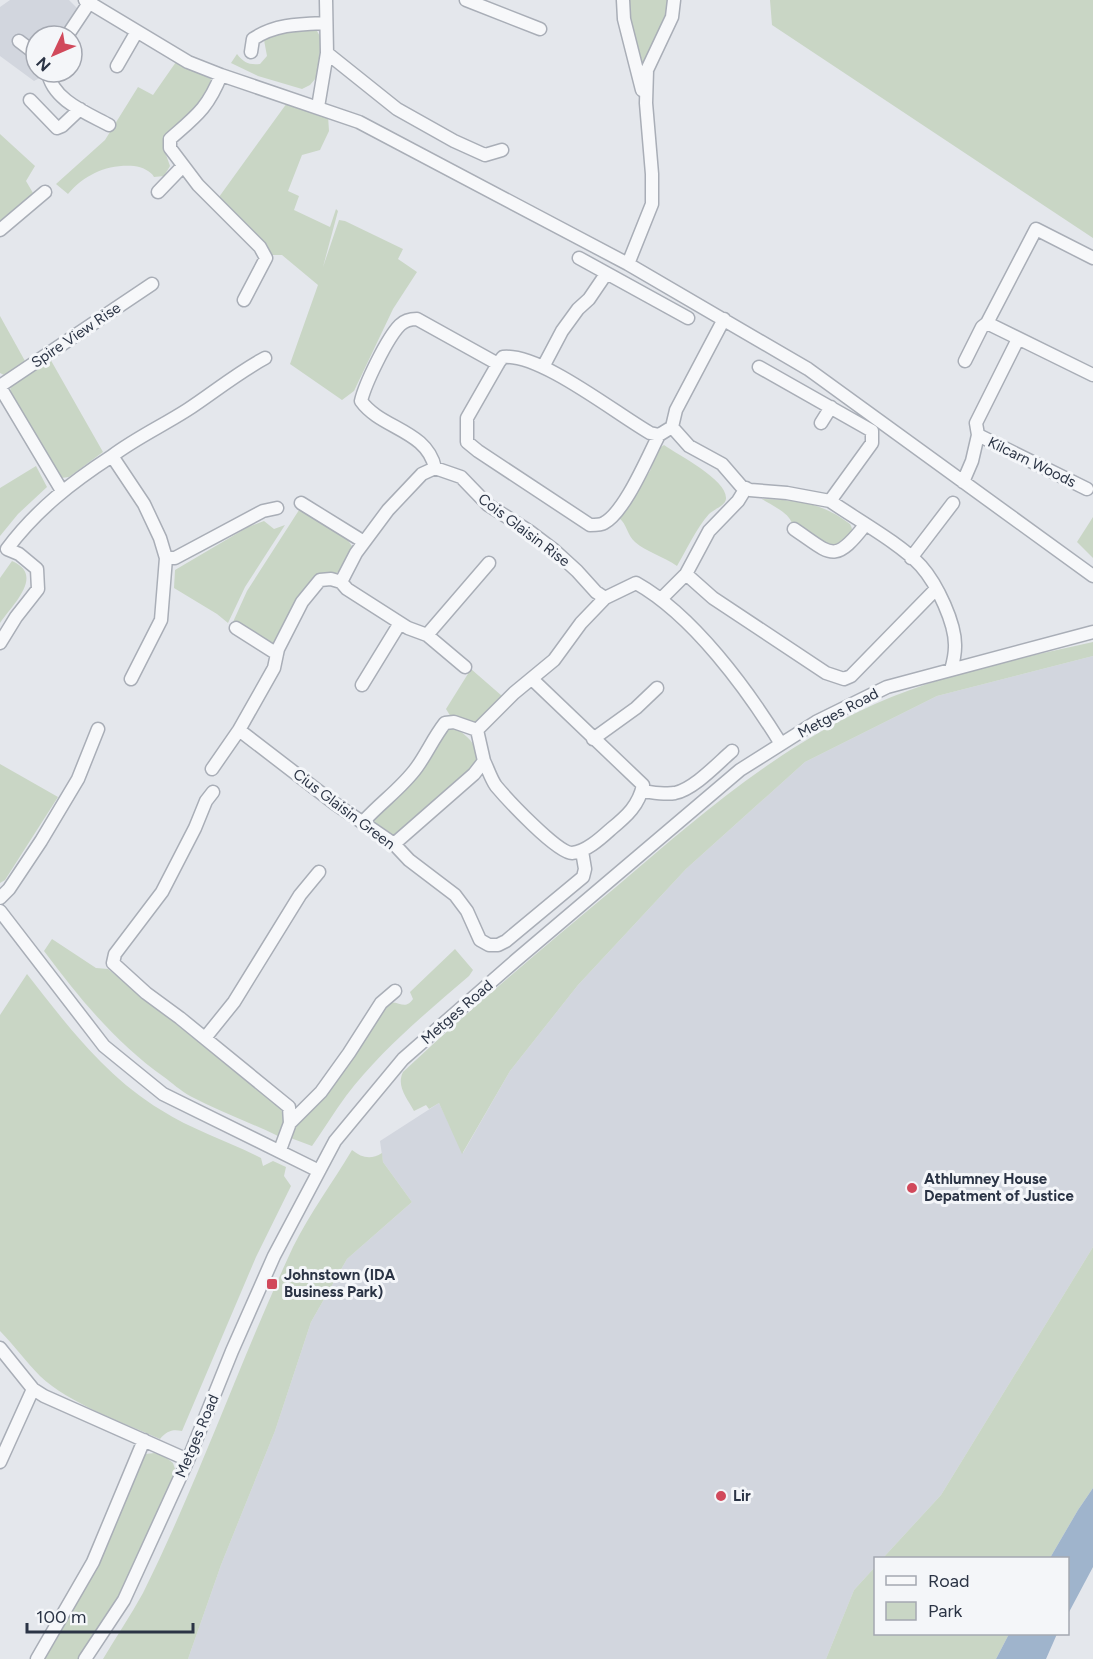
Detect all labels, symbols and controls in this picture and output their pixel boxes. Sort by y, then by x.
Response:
north arrow [24,24,84,84]
text: N [32,53,55,75]
street label: Spire View Rise [28,298,124,372]
street label: Kilcarn Woods [985,433,1079,491]
street label: Cois Glaisin Rise [475,490,573,570]
street label: Metges Road [795,684,881,742]
street label: Cius Glaisin Green [289,765,399,853]
street label: Metges Road [418,976,496,1048]
place label: Athlumney House Depatment of Justice [924,1170,1074,1205]
marker: Athlumney House Depatment of Justice [905,1181,919,1195]
place label: Johnstown (IDA Business Park) [284,1266,396,1301]
marker: Johnstown (IDA Business Park) [265,1277,279,1291]
street label: Metges Road [171,1392,223,1480]
place label: Lir [733,1487,751,1505]
marker: Lir [714,1489,728,1503]
legend [874,1557,1069,1635]
text: Road [928,1570,969,1592]
scale bar [27,1596,194,1634]
text: Park [928,1600,963,1622]
text: 100 m [36,1606,86,1628]

